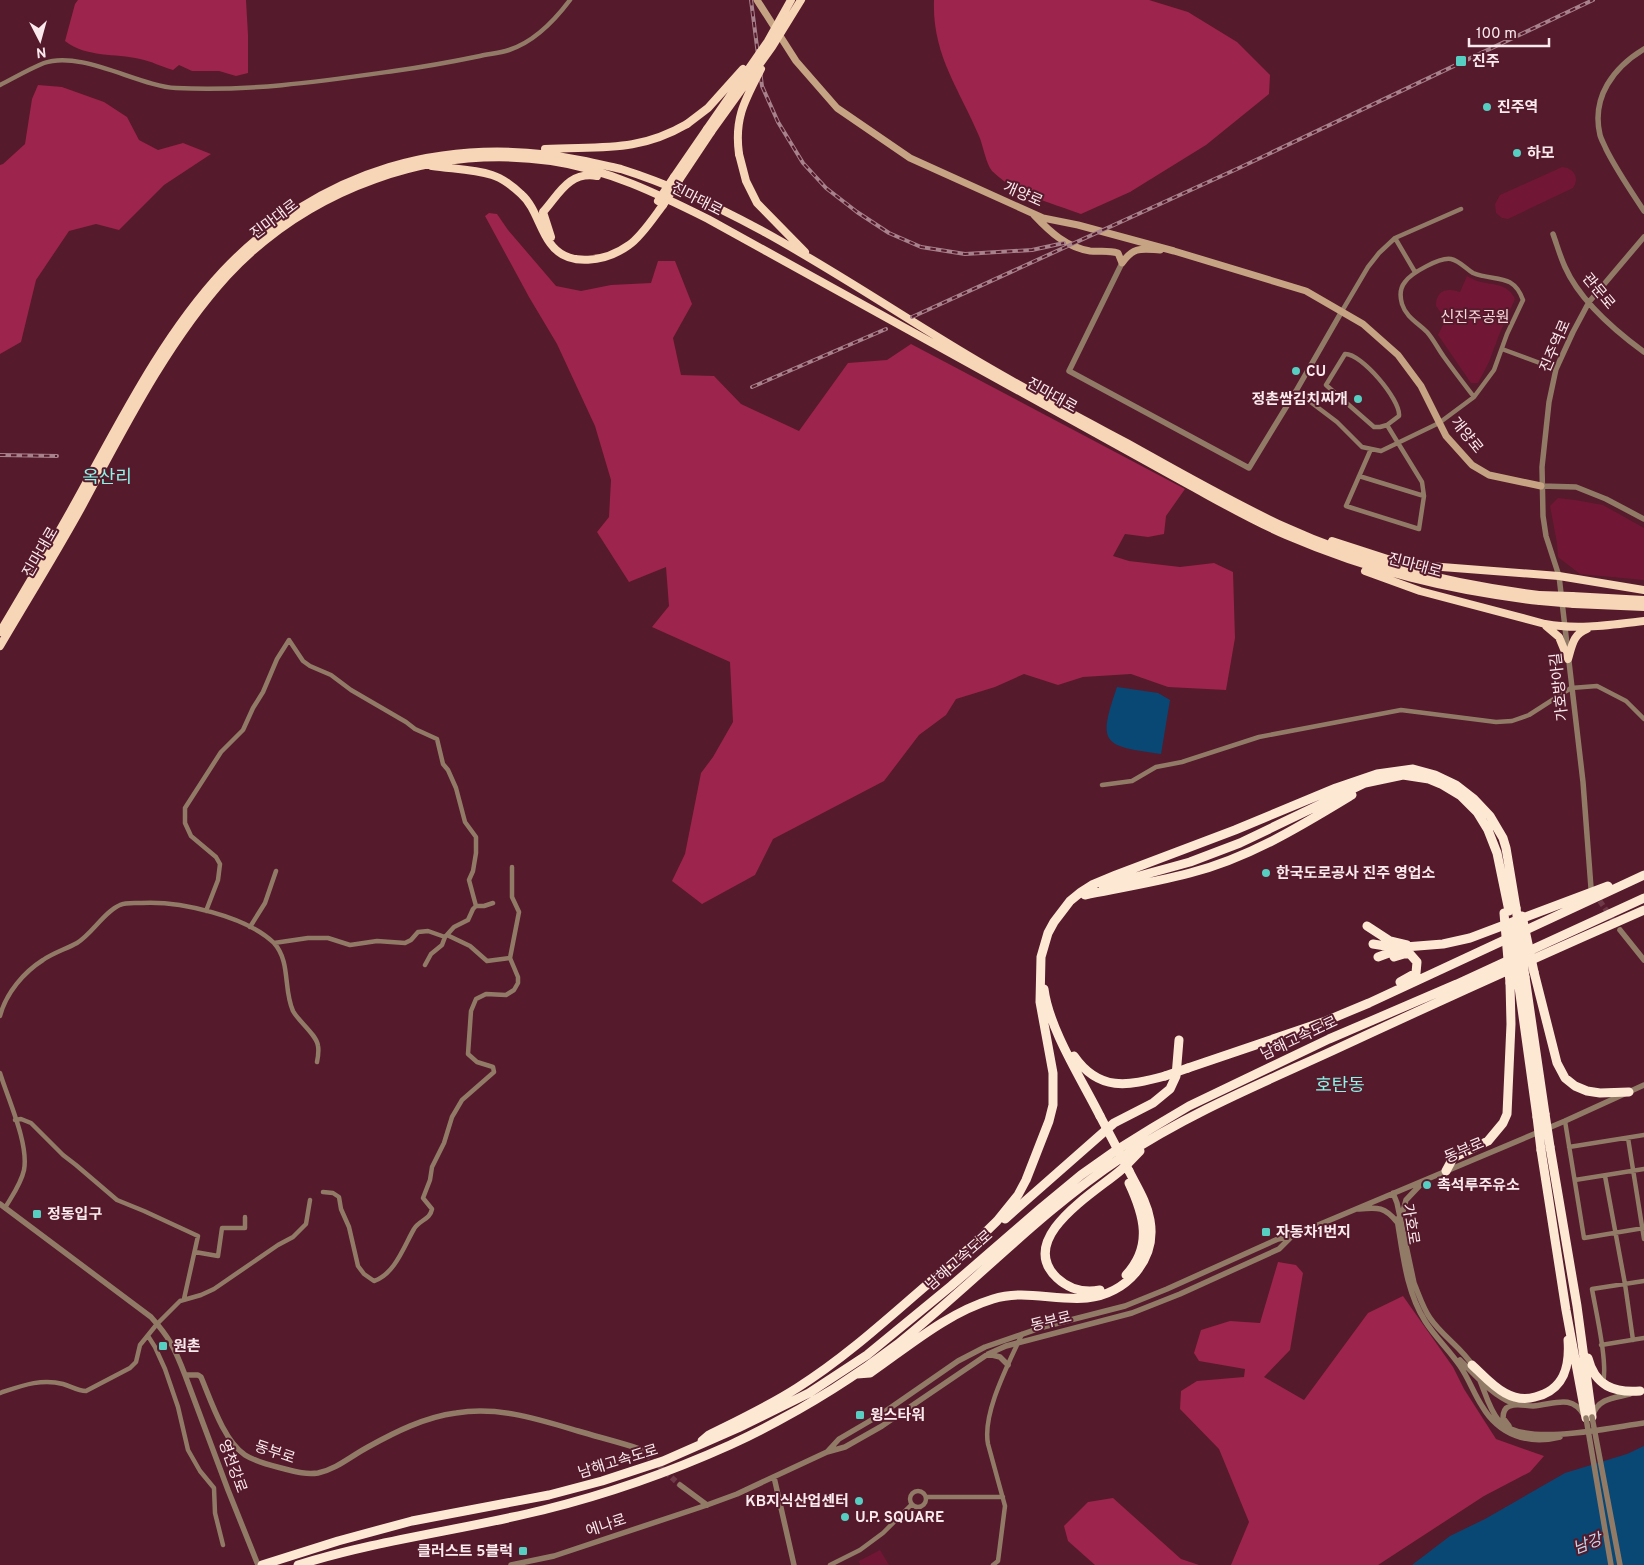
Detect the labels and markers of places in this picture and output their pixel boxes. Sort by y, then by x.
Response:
place label: 진주 [1472,53,1500,72]
marker: 진주 [1454,54,1468,68]
place label: 진주역 [1497,99,1538,118]
marker: 진주역 [1481,101,1493,113]
place label: 하모 [1527,145,1555,164]
marker: 하모 [1511,147,1523,159]
place label: CU [1306,363,1326,382]
marker: CU [1290,365,1302,377]
place label: 정촌쌈김치찌개 [1251,391,1348,410]
marker: 정촌쌈김치찌개 [1352,393,1364,405]
place label: 한국도로공사 진주 영업소 [1276,865,1436,884]
marker: 한국도로공사 진주 영업소 [1260,867,1272,879]
place label: 촉석루주유소 [1437,1177,1520,1196]
marker: 촉석루주유소 [1421,1179,1433,1191]
place label: 정동입구 [47,1206,102,1225]
marker: 정동입구 [31,1208,43,1220]
place label: 자동차1번지 [1276,1224,1351,1243]
marker: 자동차1번지 [1260,1226,1272,1238]
place label: 원촌 [173,1338,201,1357]
marker: 원촌 [157,1340,169,1352]
place label: 윙스타워 [870,1407,925,1426]
marker: 윙스타워 [854,1409,866,1421]
place label: KB지식산업센터 [745,1493,849,1512]
marker: KB지식산업센터 [853,1495,865,1507]
place label: U.P. SQUARE [855,1509,944,1528]
marker: U.P. SQUARE [839,1511,851,1523]
place label: 클러스트 5블럭 [417,1543,513,1562]
marker: 클러스트 5블럭 [517,1545,529,1557]

